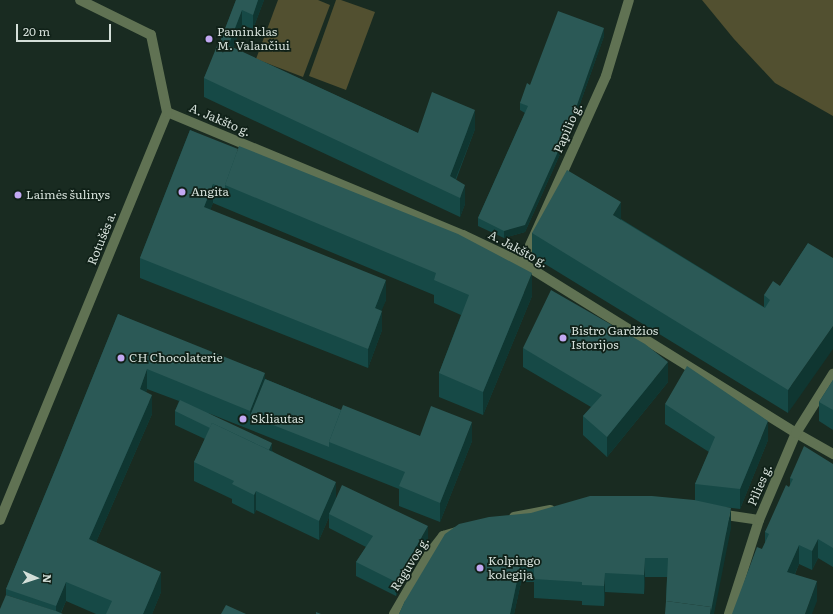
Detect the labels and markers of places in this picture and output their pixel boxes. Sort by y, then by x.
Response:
place label: Paminklas M. Valančiui [217,25,290,53]
marker: Paminklas M. Valančiui [204,34,214,44]
place label: Angita [191,185,229,199]
marker: Angita [176,186,188,198]
place label: Laimės šulinys [26,188,110,202]
marker: Laimės šulinys [13,190,23,200]
place label: Bistro Gardžios Istorijos [571,324,658,352]
marker: Bistro Gardžios Istorijos [558,333,568,343]
place label: CH Chocolaterie [129,351,223,365]
marker: CH Chocolaterie [116,353,126,363]
place label: Skliautas [251,412,303,426]
marker: Skliautas [238,414,248,424]
place label: Kolpingo kolegija [488,554,540,582]
marker: Kolpingo kolegija [475,563,485,573]

